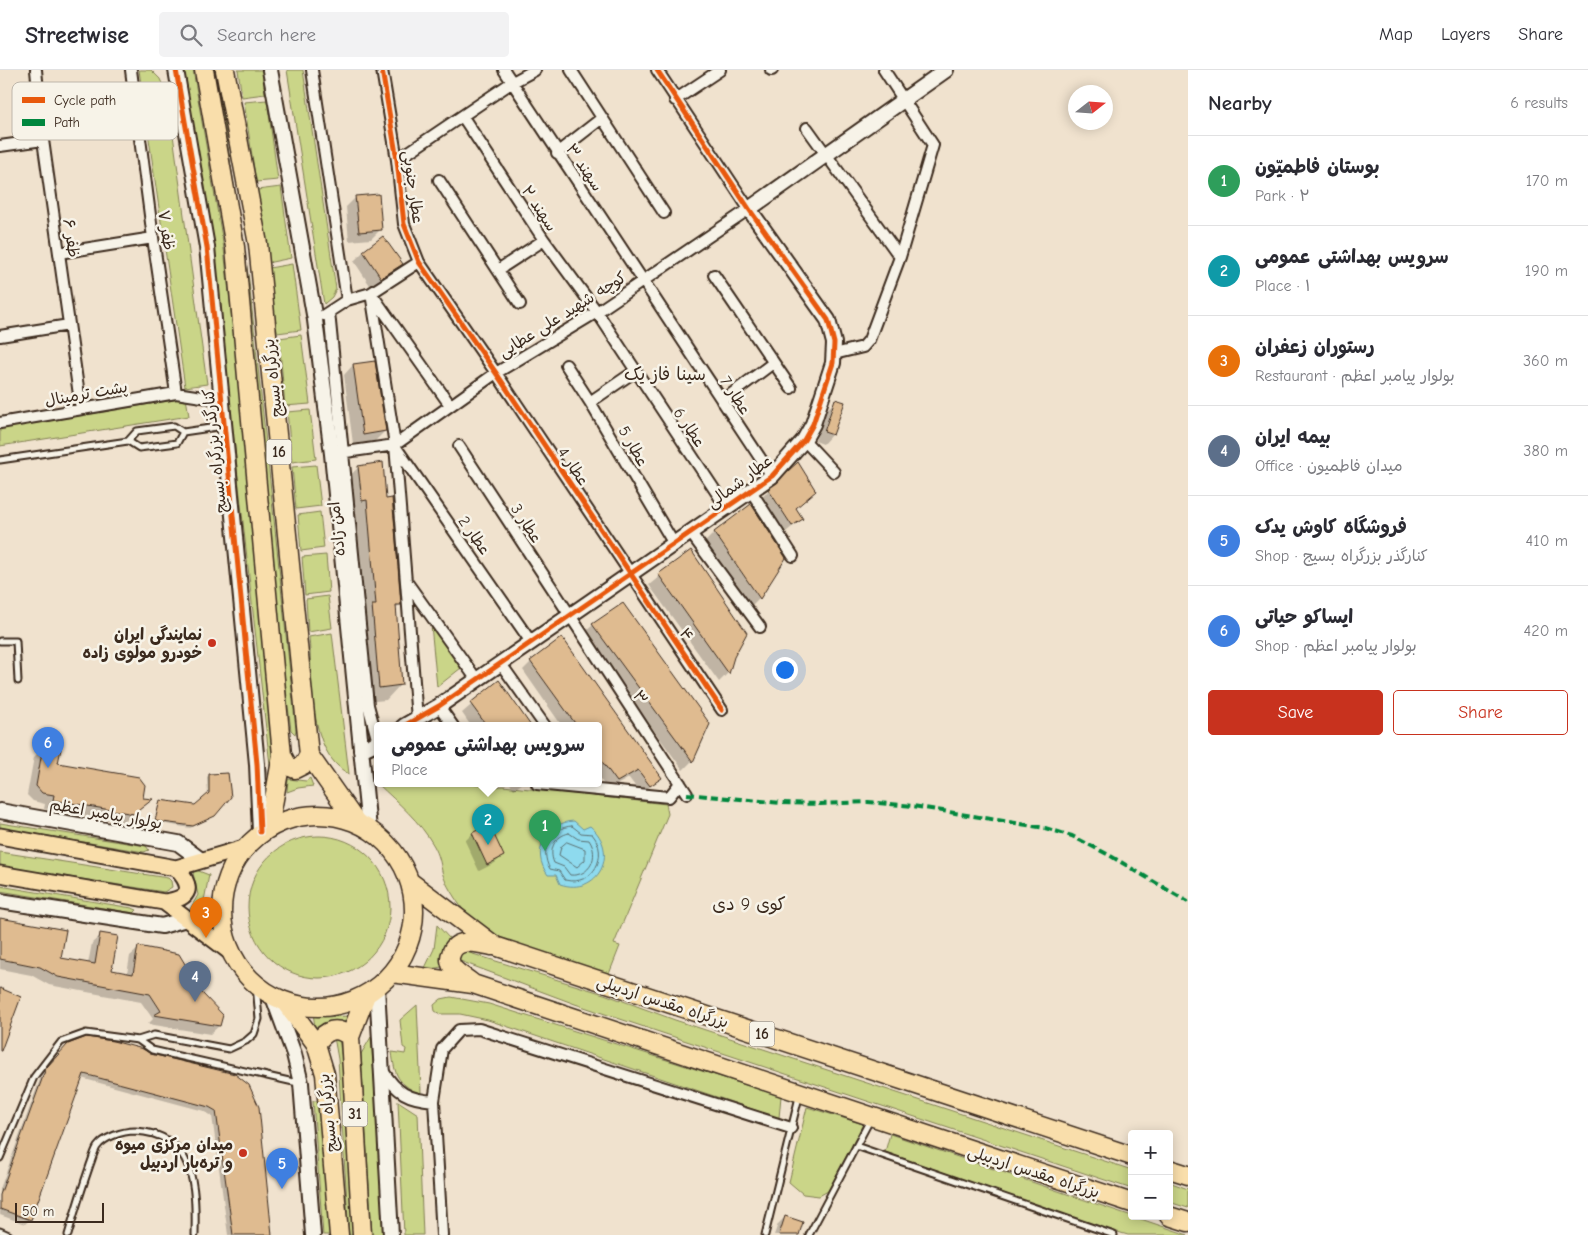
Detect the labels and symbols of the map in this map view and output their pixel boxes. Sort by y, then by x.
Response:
legend [12,82,178,140]
north arrow [1068,85,1113,130]
text: Cycle path [54,92,116,109]
text: Path [54,114,80,131]
street label: سهند ۳ [562,140,607,195]
street label: عطار جنوبی [398,149,427,225]
street label: سهند ۲ [518,182,561,235]
street label: ظفر ۷ [154,209,178,251]
street label: ظفر ۶ [59,218,83,259]
street label: کوچه شهید علی عطایی [495,268,630,362]
street label: بزرگراه بسیج [259,338,287,418]
district label: سینا فاز یک [624,364,706,385]
street label: عطار 7 [716,373,754,418]
street label: پشت ترمینال [43,378,129,411]
street label: کنارگذر بزرگراه بسیج [199,388,231,514]
street label: عطار 6 [670,404,709,451]
street label: عطار 5 [614,423,652,470]
road number: 16 [266,440,292,464]
street label: عطار 4 [554,444,593,489]
street label: عطار شمالی [703,451,776,513]
street label: امن زاده [325,501,349,557]
street label: عطار 3 [507,501,545,546]
street label: عطار 2 [454,513,494,558]
place label: نمایندگی ایران خودرو مولوی زاده [83,625,202,663]
street label: ۴ [675,625,697,645]
marker: نمایندگی ایران خودرو مولوی زاده [206,637,218,649]
your location [772,657,798,683]
street label: ۳ [629,687,651,708]
pin: 6 [32,727,64,768]
street label: بولوار پیامبر اعظم [48,795,163,836]
pin: 2 [472,804,504,845]
pin: 1 [529,810,561,851]
district label: کوی 9 دی [712,894,786,915]
pin: 3 [190,897,222,938]
pin: 4 [179,961,211,1002]
street label: بزرگراه مقدس اردبیلی [594,971,731,1033]
road number: 16 [750,1022,774,1046]
street label: بزرگراه بسیج [314,1073,342,1153]
road number: 31 [342,1102,368,1126]
place label: میدان مرکزی میوه و تره‌بار اردبیل [115,1136,233,1173]
street label: بزرگراه مقدس اردبیلی [965,1141,1102,1203]
marker: میدان مرکزی میوه و تره‌بار اردبیل [237,1147,249,1159]
pin: 5 [266,1148,298,1189]
scale bar [15,1200,104,1223]

